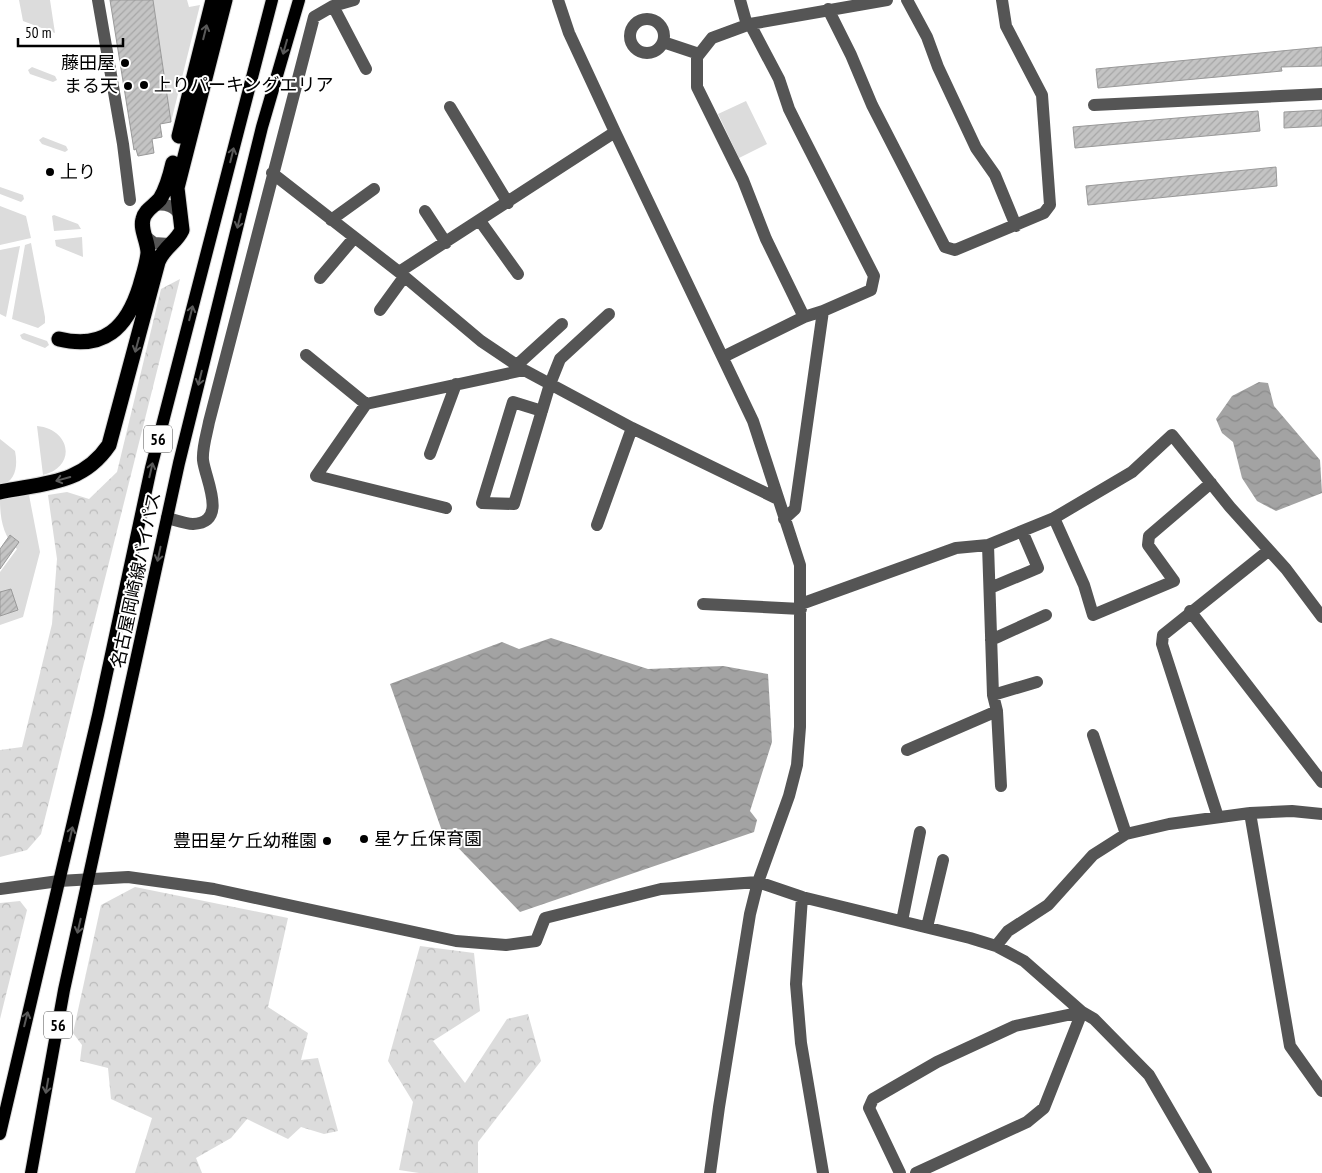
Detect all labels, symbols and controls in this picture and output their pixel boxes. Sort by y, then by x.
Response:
scale bar [18,15,122,47]
text: 50 m [25,23,51,42]
one-way arrow [201,24,210,40]
one-way arrow [280,38,290,54]
place label: 藤田屋 [61,51,115,74]
marker: 藤田屋 [119,57,131,69]
place label: 上りパーキングエリア [154,73,333,96]
place label: まる天 [64,74,118,97]
marker: 上りパーキングエリア [138,79,150,91]
marker: まる天 [122,80,134,92]
one-way arrow [227,148,237,164]
place label: 上り [60,160,96,183]
marker: 上り [44,166,56,178]
one-way arrow [234,212,243,228]
one-way arrow [187,305,196,321]
one-way arrow [131,337,141,353]
one-way arrow [195,370,204,386]
road number: 56 [144,426,172,452]
one-way arrow [147,463,156,479]
one-way arrow [56,475,72,485]
street label: 名古屋岡崎線バイパス [106,490,165,670]
one-way arrow [154,545,163,561]
one-way arrow [67,826,76,842]
place label: 星ケ丘保育園 [374,827,482,850]
place label: 豊田星ケ丘幼稚園 [173,829,317,852]
marker: 星ケ丘保育園 [358,833,370,845]
marker: 豊田星ケ丘幼稚園 [321,835,333,847]
one-way arrow [74,918,83,934]
one-way arrow [22,1011,31,1027]
road number: 56 [44,1012,72,1038]
one-way arrow [41,1077,51,1093]

